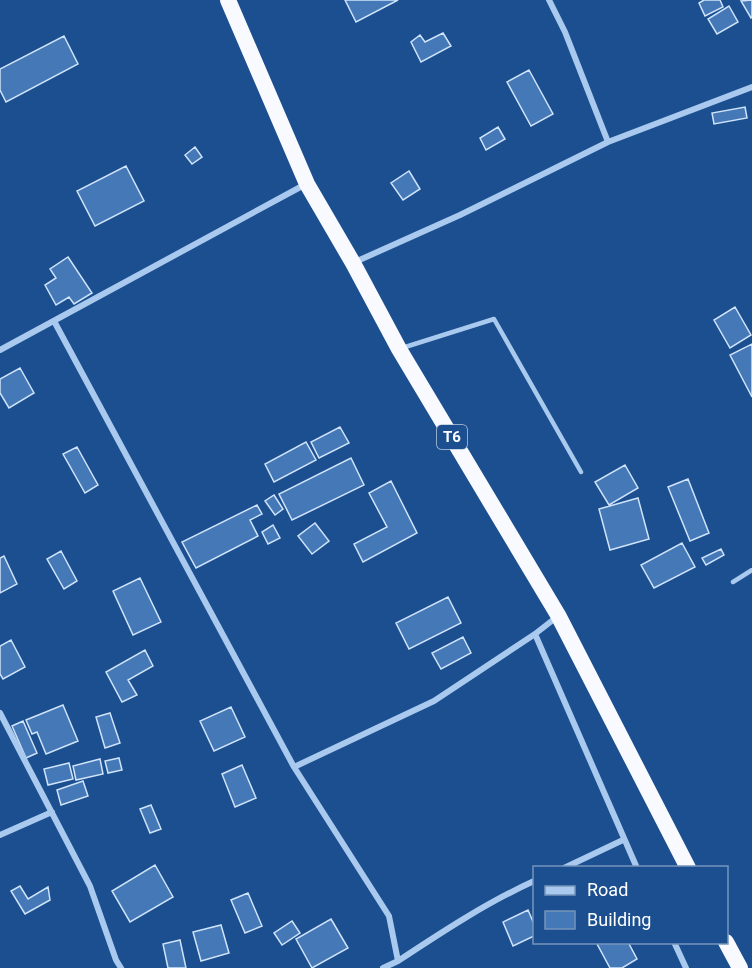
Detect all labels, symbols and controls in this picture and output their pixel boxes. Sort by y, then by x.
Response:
road number: T6 [437,425,467,449]
legend [533,866,728,944]
text: Road [587,879,628,900]
text: Building [587,909,651,930]

